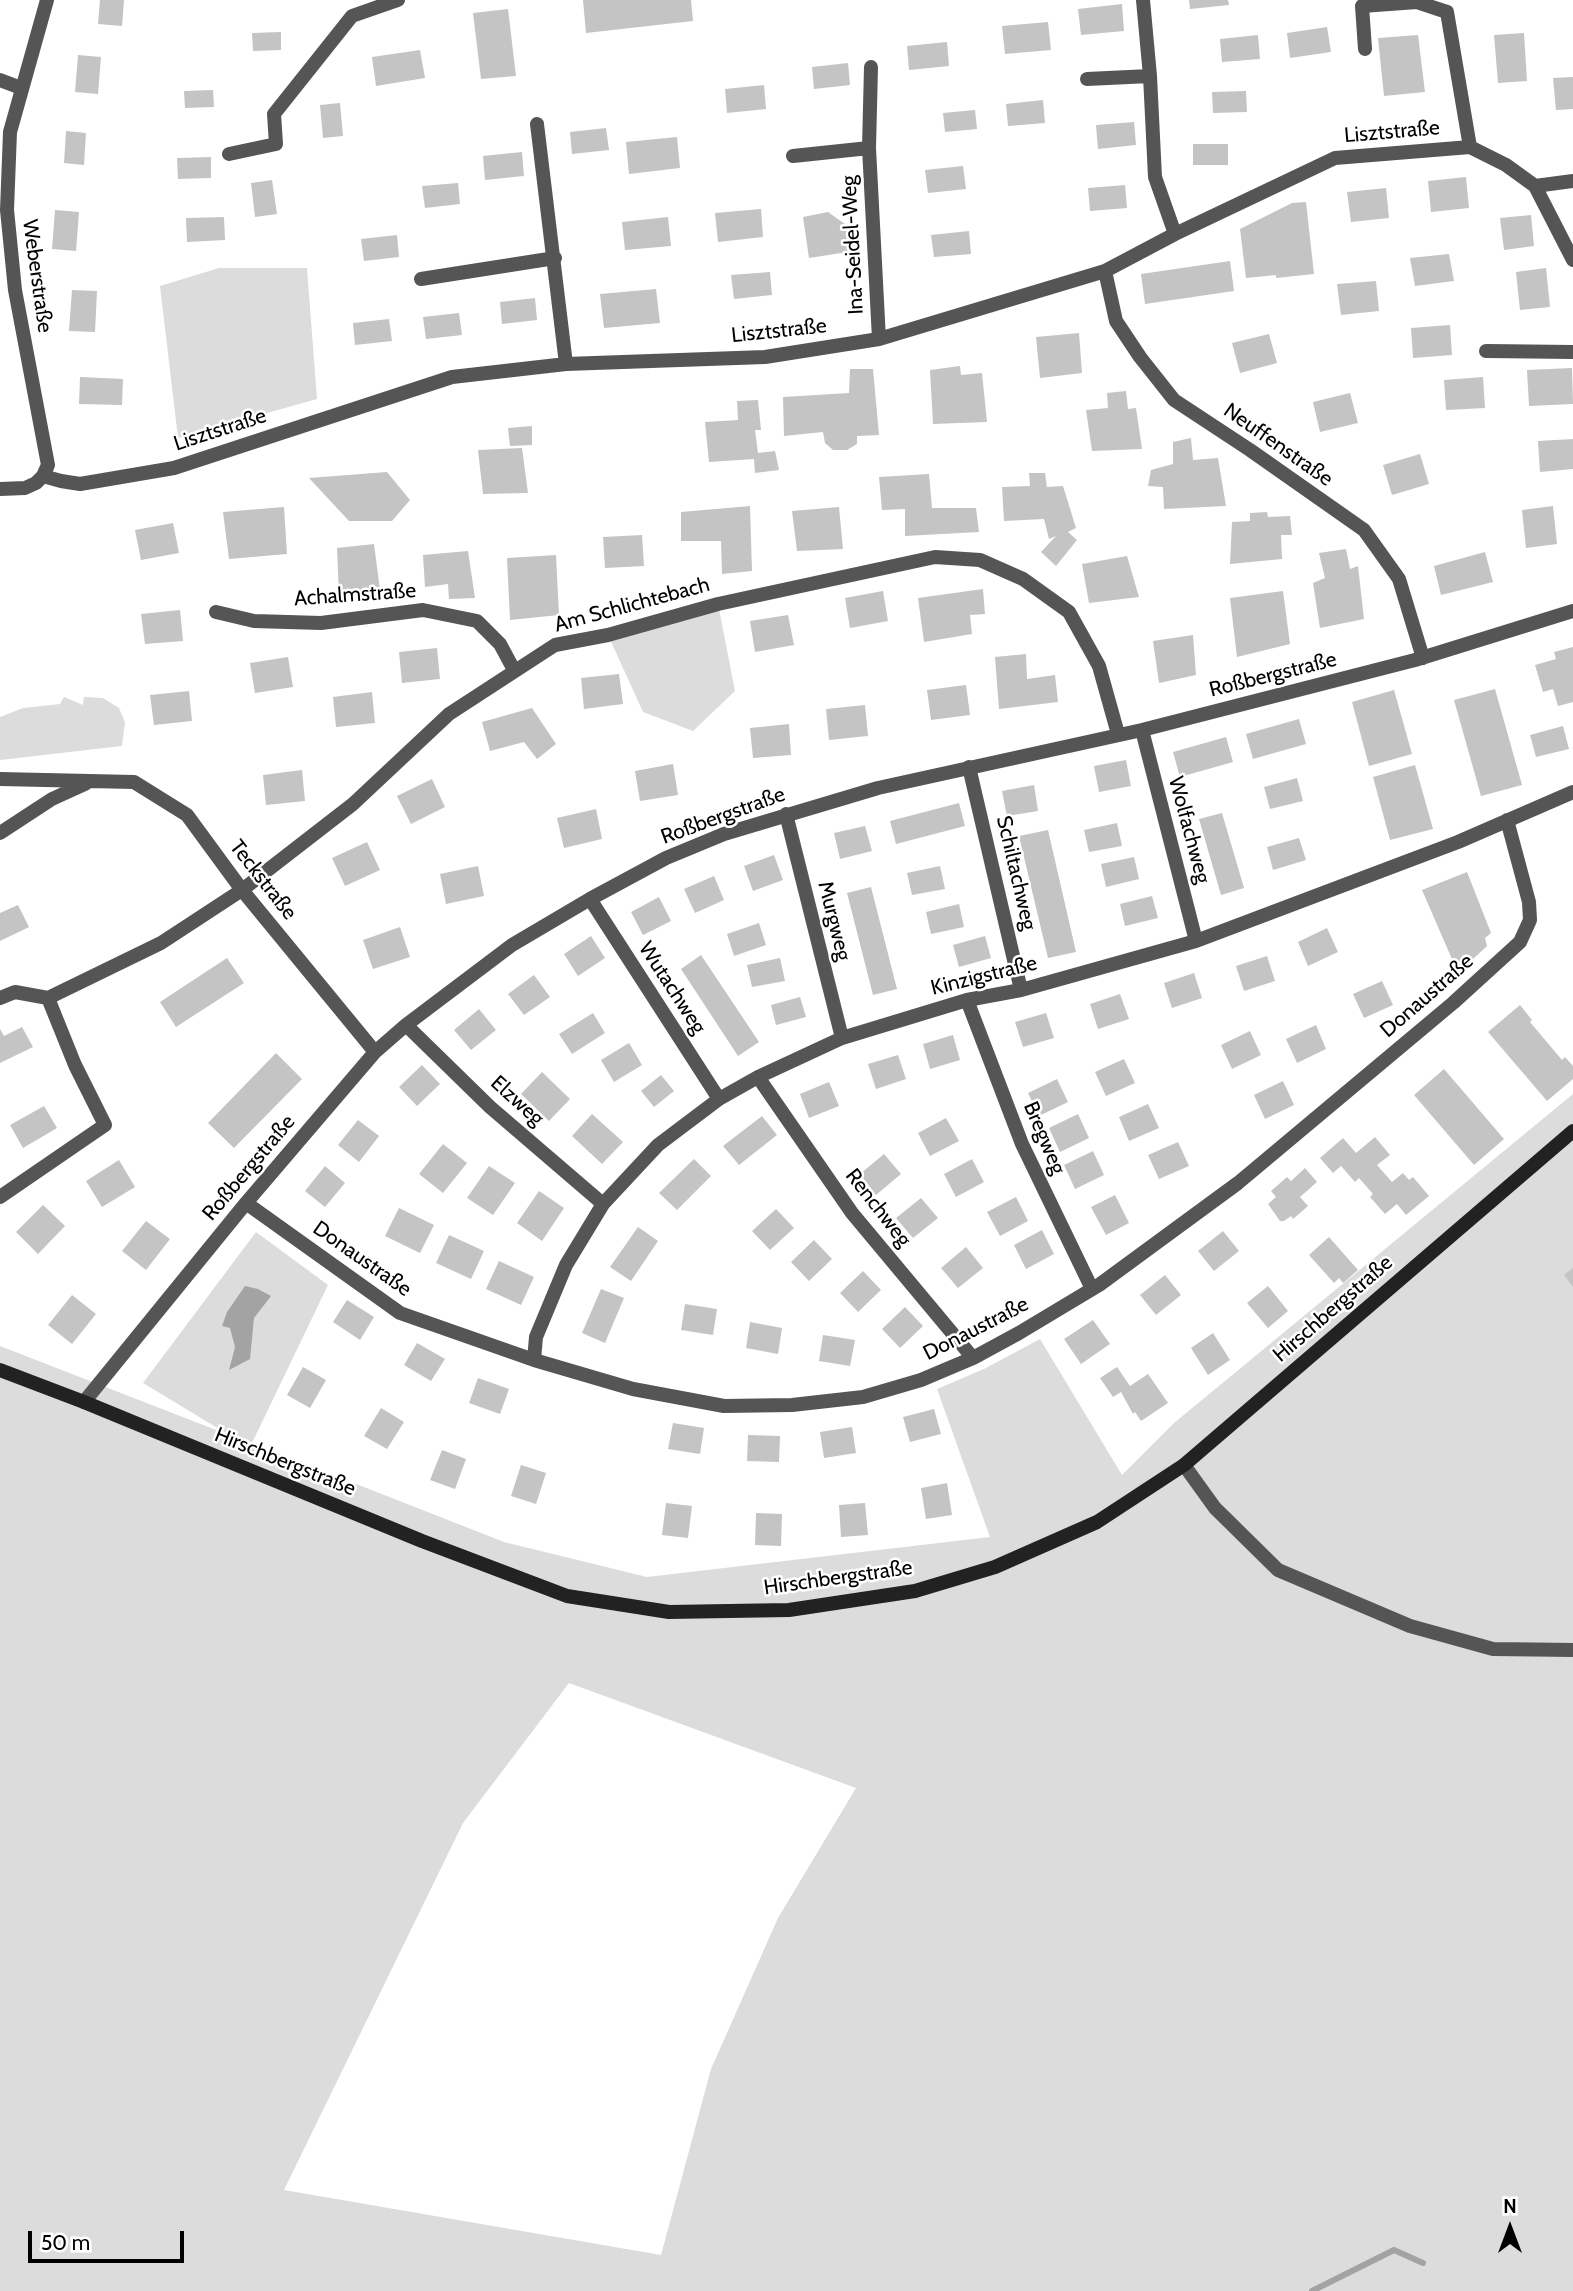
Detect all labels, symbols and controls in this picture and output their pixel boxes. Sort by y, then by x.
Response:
street label: Lisztstraße [1343,115,1441,149]
street label: Ina-Seidel-Weg [837,175,869,315]
street label: Weberstraße [17,218,57,334]
street label: Lisztstraße [730,313,828,349]
street label: Neuffenstraße [1219,398,1337,492]
street label: Lisztstraße [171,403,269,457]
street label: Am Schlichtebach [552,572,712,638]
street label: Achalmstraße [293,578,417,612]
street label: Roßbergstraße [1207,647,1339,703]
street label: Wolfachweg [1163,774,1215,886]
street label: Roßbergstraße [657,782,789,850]
street label: Schiltachweg [991,813,1041,933]
street label: Teckstraße [224,835,302,925]
street label: Murgweg [812,879,856,963]
street label: Wutachweg [633,937,711,1039]
street label: Donaustraße [1375,949,1479,1043]
street label: Kinzigstraße [928,951,1040,1001]
street label: Elzweg [485,1071,549,1131]
street label: Bregweg [1017,1098,1071,1178]
street label: Roßbergstraße [197,1110,301,1226]
street label: Renchweg [840,1164,916,1252]
street label: Donaustraße [308,1216,416,1302]
street label: Hirschbergstraße [1268,1250,1398,1368]
street label: Donaustraße [919,1292,1033,1366]
street label: Hirschbergstraße [211,1422,359,1502]
street label: Hirschbergstraße [762,1555,914,1601]
north arrow [1475,2193,1545,2263]
text: N [1503,2195,1517,2218]
scale bar [32,2218,187,2262]
text: 50 m [41,2230,90,2255]

